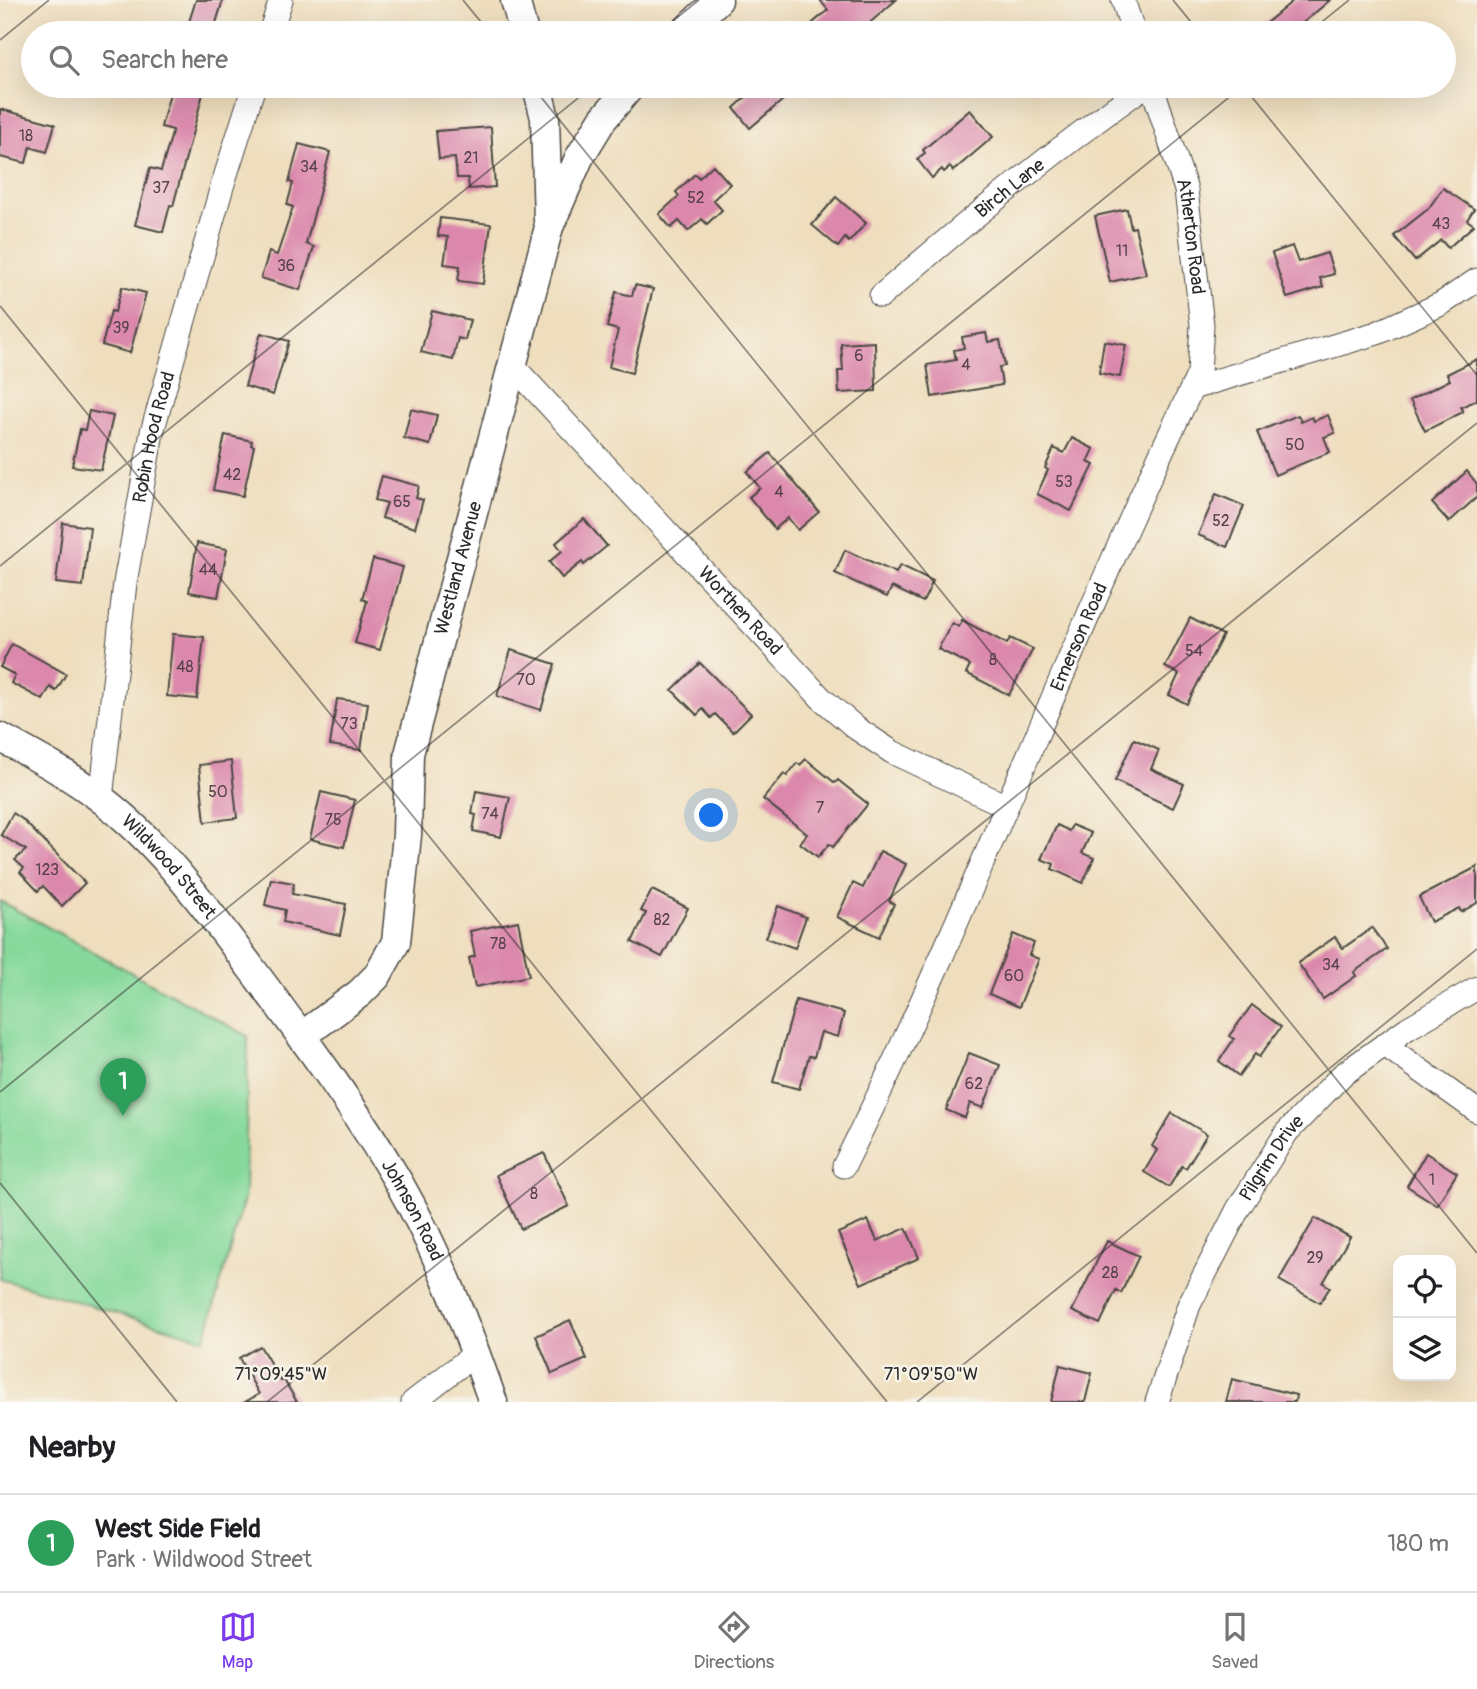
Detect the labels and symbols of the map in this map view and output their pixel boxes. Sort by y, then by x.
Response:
house number: 18 [19,126,33,146]
house number: 21 [463,148,479,168]
street label: Birch Lane [970,153,1050,223]
house number: 34 [300,157,318,177]
street label: Atherton Road [1171,175,1210,296]
house number: 37 [152,178,170,198]
house number: 52 [687,188,705,208]
house number: 43 [1432,214,1450,234]
house number: 11 [1116,241,1128,261]
house number: 36 [277,256,295,276]
house number: 39 [112,318,130,338]
house number: 6 [854,346,864,366]
house number: 4 [961,355,971,375]
street label: Robin Hood Road [128,369,181,505]
house number: 50 [1285,435,1305,455]
house number: 42 [223,465,241,485]
house number: 53 [1055,472,1073,492]
house number: 4 [774,482,784,502]
house number: 65 [393,492,411,512]
street label: Westland Avenue [429,498,488,638]
house number: 52 [1212,511,1230,531]
house number: 44 [199,560,217,580]
street label: Worthen Road [693,561,787,660]
street label: Emerson Road [1045,579,1113,695]
house number: 54 [1185,641,1203,661]
house number: 8 [989,650,997,670]
house number: 48 [176,657,194,677]
house number: 70 [516,670,536,690]
house number: 73 [340,714,358,734]
house number: 50 [208,782,228,802]
your location [694,798,728,832]
house number: 7 [816,798,825,818]
house number: 74 [481,804,499,824]
street label: Wildwood Street [117,809,222,924]
house number: 75 [324,810,342,830]
house number: 123 [35,860,59,880]
house number: 82 [653,910,671,930]
house number: 78 [490,934,506,954]
house number: 34 [1322,955,1340,975]
house number: 60 [1004,966,1024,986]
pin: 1 [100,1058,146,1116]
house number: 62 [965,1074,983,1094]
street label: Pilgrim Drive [1234,1109,1310,1206]
street label: Johnson Road [376,1155,449,1265]
house number: 1 [1429,1170,1435,1190]
house number: 8 [530,1184,538,1204]
house number: 29 [1306,1248,1324,1268]
house number: 28 [1101,1263,1119,1283]
text: 71°09'45"W [235,1363,327,1386]
text: 71°09'50"W [884,1363,978,1386]

